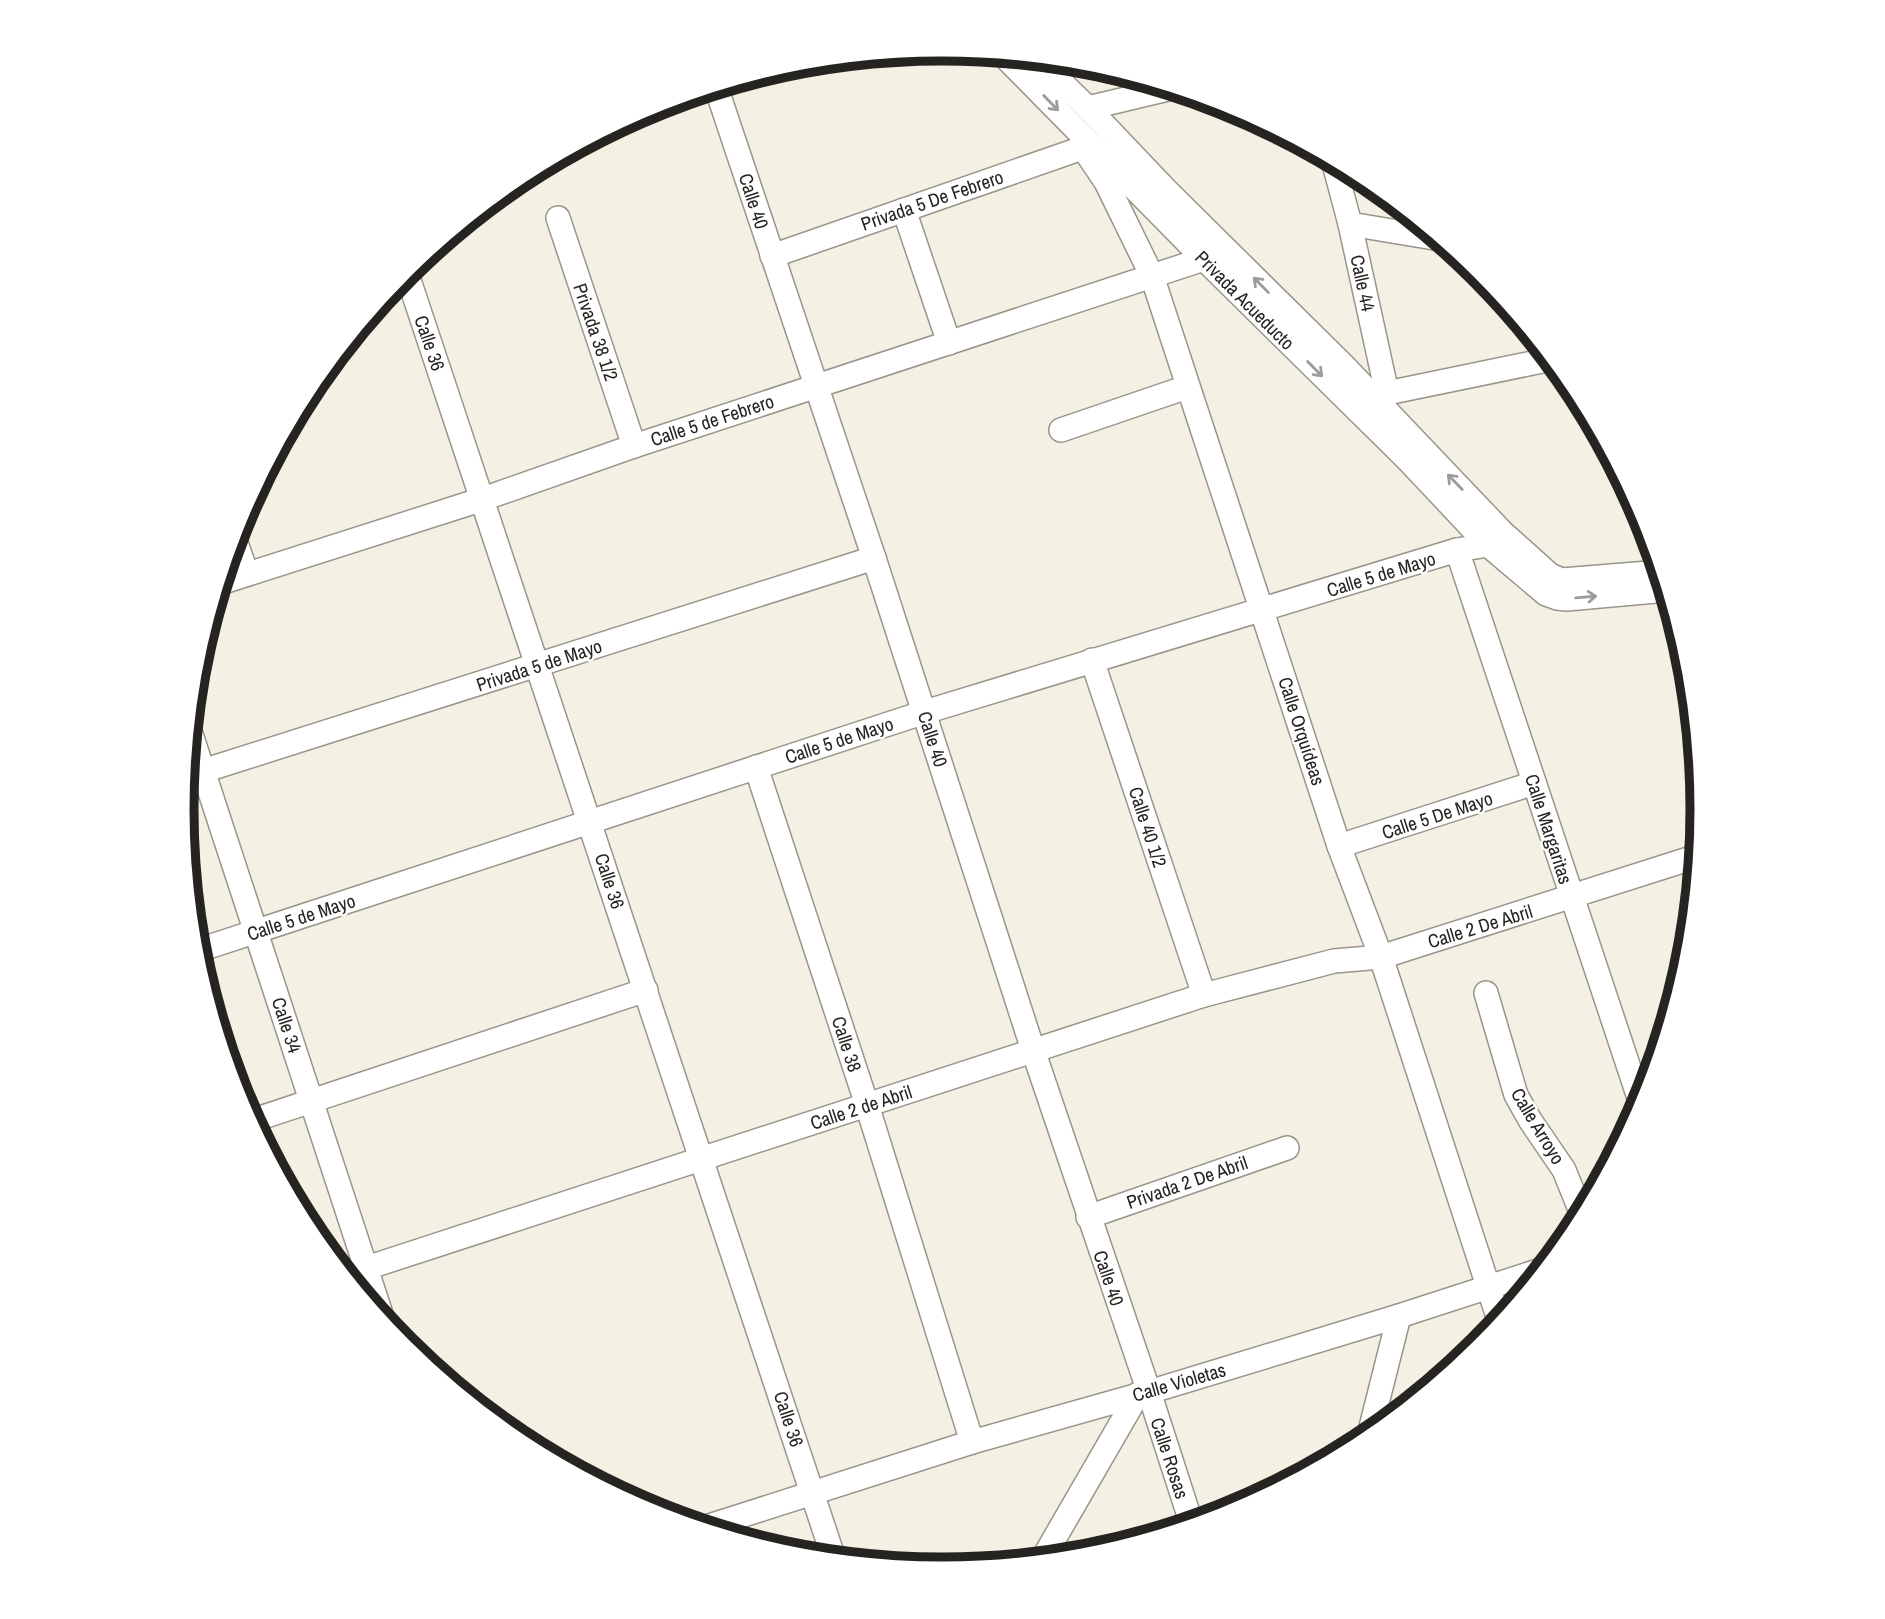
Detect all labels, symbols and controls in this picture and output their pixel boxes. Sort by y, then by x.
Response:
one-way arrow [1043,94,1060,111]
street label: Privada 5 De Febrero [857,163,1007,237]
street label: Calle 40 [733,170,775,232]
street label: Privada Acueducto [1190,245,1300,355]
street label: Calle 44 [1344,252,1382,314]
one-way arrow [1253,276,1270,293]
street label: Privada 38 1/2 [567,280,625,384]
street label: Calle 36 [408,312,452,374]
one-way arrow [1306,360,1323,377]
street label: Calle 5 de Febrero [647,388,777,452]
one-way arrow [1446,474,1463,491]
street label: Calle 5 de Mayo [1323,545,1439,603]
one-way arrow [1574,590,1597,603]
street label: Privada 5 de Mayo [473,632,605,698]
street label: Calle Orquídeas [1272,673,1332,789]
street label: Calle 40 [912,708,954,770]
street label: Calle 5 de Mayo [781,710,897,770]
street label: Calle Margaritas [1519,771,1579,888]
street label: Calle 40 1/2 [1123,783,1173,871]
street label: Calle 5 De Mayo [1378,785,1496,845]
street label: Calle 36 [589,850,631,912]
street label: Calle 5 de Mayo [243,887,359,947]
street label: Calle 2 De Abril [1424,898,1536,954]
street label: Calle 34 [266,994,308,1057]
street label: Calle 38 [826,1013,868,1075]
street label: Calle 2 de Abril [807,1078,915,1136]
street label: Calle Arroyo [1505,1083,1571,1169]
street label: Privada 2 De Abril [1123,1149,1251,1215]
street label: Calle 40 [1087,1247,1131,1309]
street label: Calle Violetas [1129,1356,1229,1408]
street label: Calle 36 [768,1388,810,1450]
street label: Calle Rosas [1145,1414,1195,1502]

